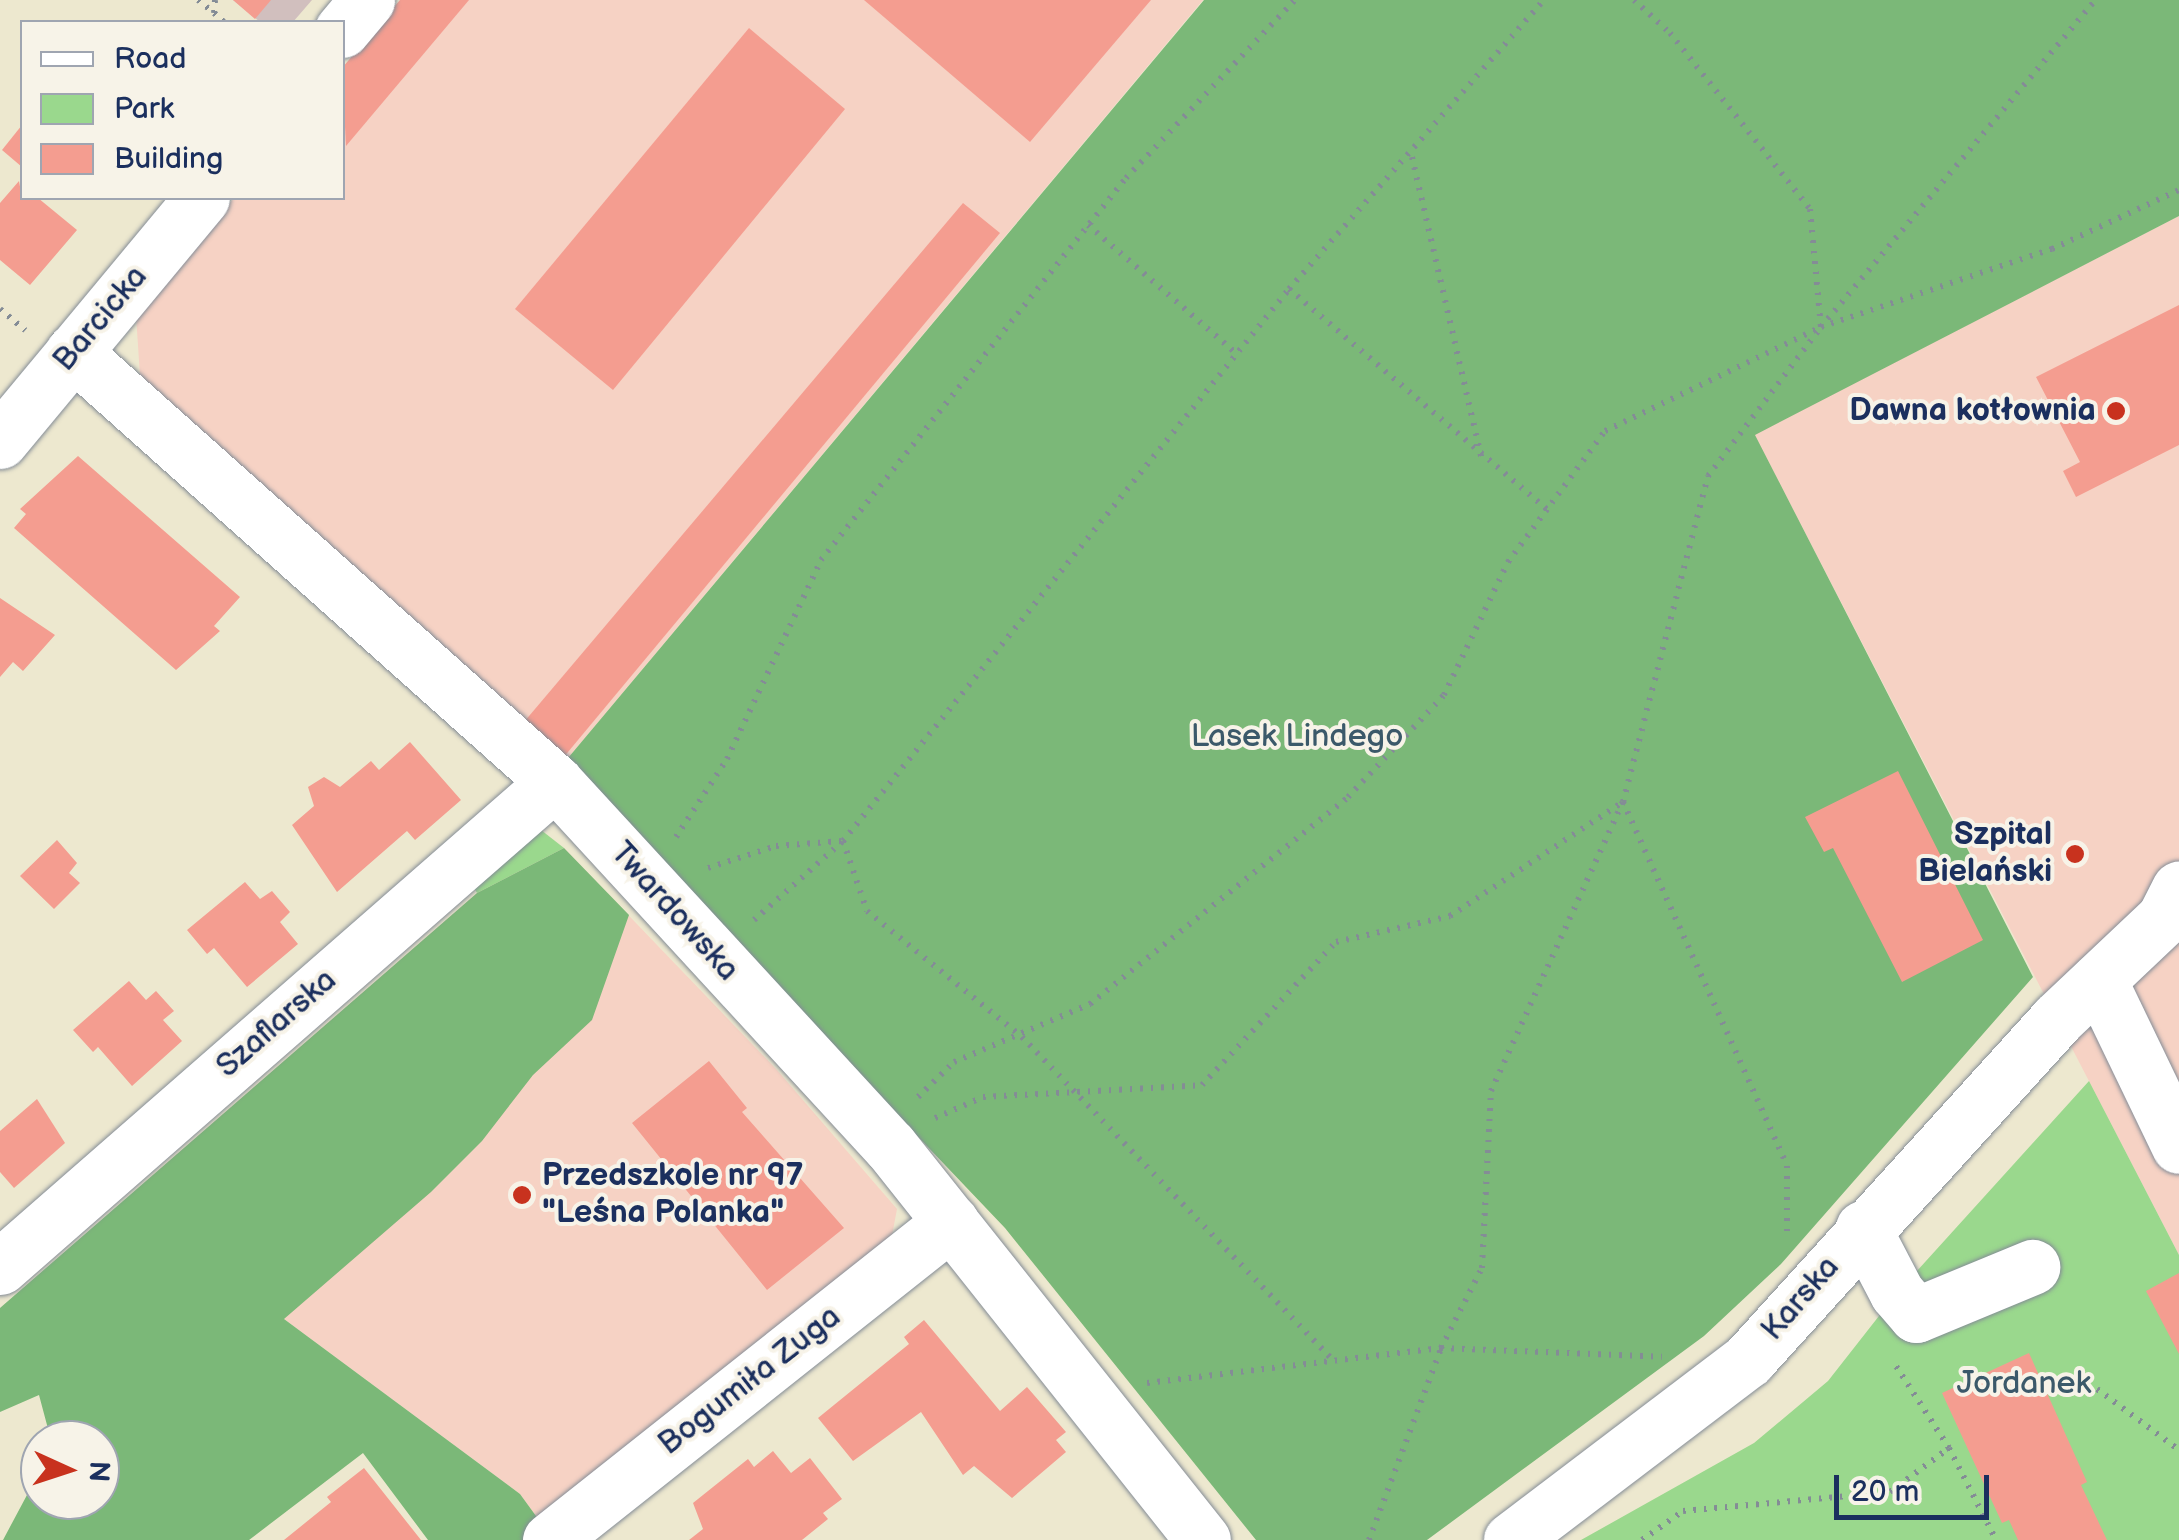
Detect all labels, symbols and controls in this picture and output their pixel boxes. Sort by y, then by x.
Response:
legend [20,20,345,200]
text: Road [114,41,187,77]
text: Park [114,91,174,127]
text: Building [114,141,223,177]
street label: Barcicka [46,259,156,379]
place label: Dawna kotłownia [1849,392,2096,430]
marker: Dawna kotłownia [2105,400,2127,422]
park label: Lasek Lindego [1191,718,1403,756]
place label: Szpital Bielański [1918,817,2052,892]
street label: Twardowska [602,835,746,989]
marker: Szpital Bielański [2062,841,2088,867]
street label: Szaflarska [209,962,345,1086]
place label: Przedszkole nr 97 "Leśna Polanka" [542,1158,803,1233]
marker: Przedszkole nr 97 "Leśna Polanka" [511,1184,533,1206]
street label: Karska [1754,1249,1848,1349]
street label: Bogumiła Zuga [651,1298,849,1464]
park label: Jordanek [1957,1365,2091,1403]
north arrow [20,1420,120,1520]
scale bar [1839,1455,1994,1517]
text: N [81,1460,115,1483]
text: 20 m [1851,1474,1919,1510]

